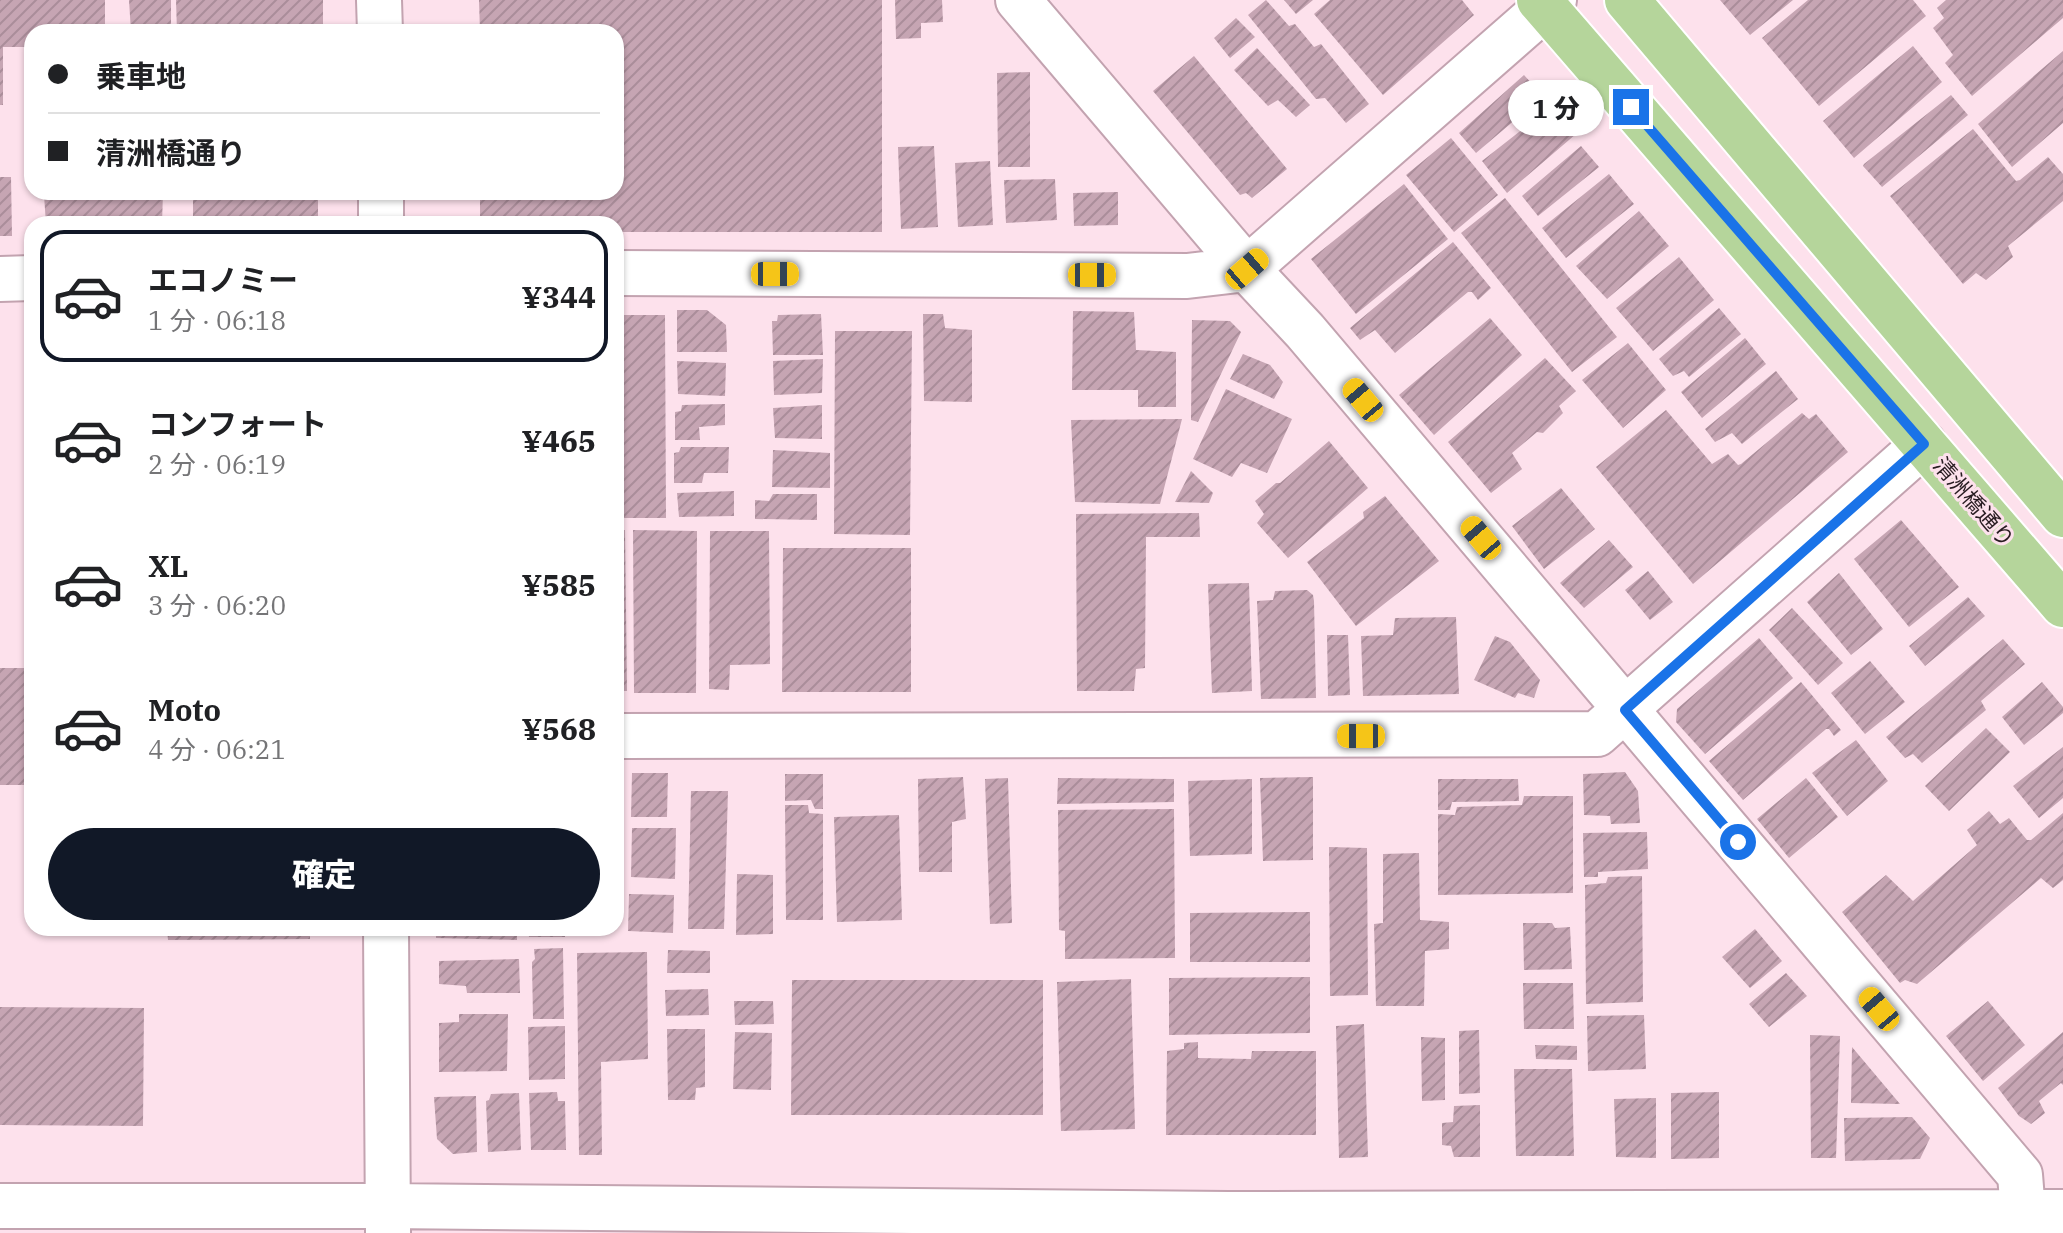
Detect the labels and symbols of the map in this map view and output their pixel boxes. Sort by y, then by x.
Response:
callout: 1 分 [1507,79,1603,135]
route end [1613,89,1649,125]
car [1221,244,1273,294]
car [751,262,799,286]
car [1068,263,1116,287]
car [1338,374,1388,426]
street label: 清洲橋通り [1927,451,2021,553]
car [1456,512,1506,564]
car [1337,724,1385,748]
route start [1720,824,1756,860]
car [1854,983,1904,1035]

